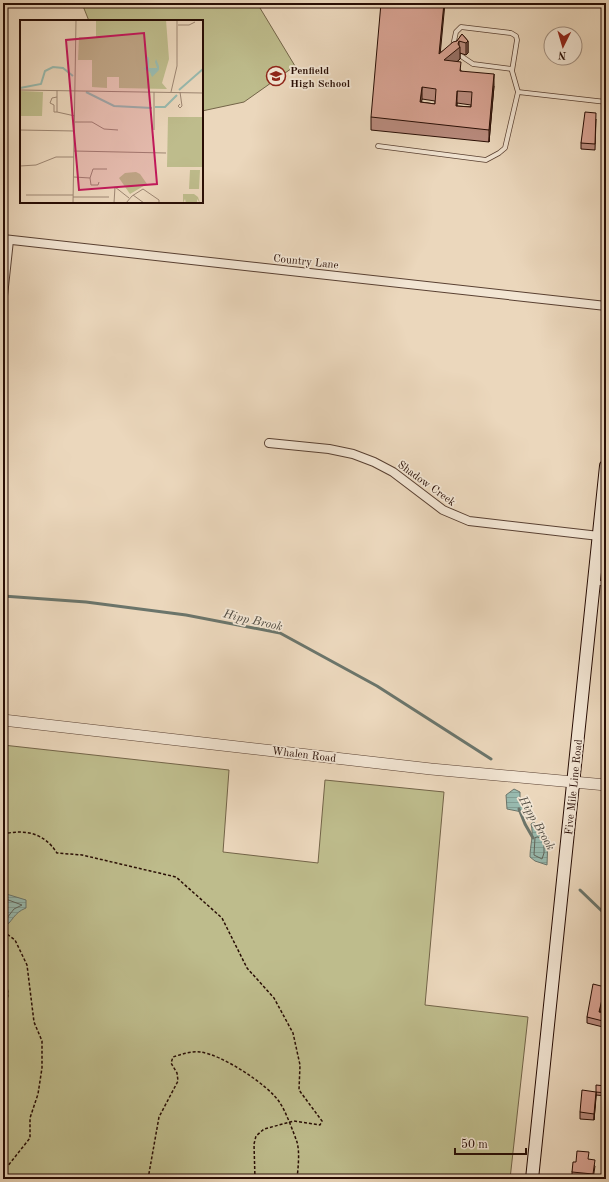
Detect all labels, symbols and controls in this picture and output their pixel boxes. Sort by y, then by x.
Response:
inset map [20,20,203,203]
north arrow [543,26,583,66]
text: N [557,49,567,60]
school or university icon: Penfield High School [265,65,287,87]
place label: Penfield High School [290,66,351,90]
street label: Country Lane [273,254,339,271]
street label: Shadow Creek [395,460,457,509]
water label: Hipp Brook [221,608,284,634]
street label: Five Mile Line Road [564,739,585,836]
street label: Whalen Road [271,746,337,765]
water label: Hipp Brook [515,794,556,853]
scale bar [455,1130,526,1156]
text: 50 m [461,1138,488,1151]

